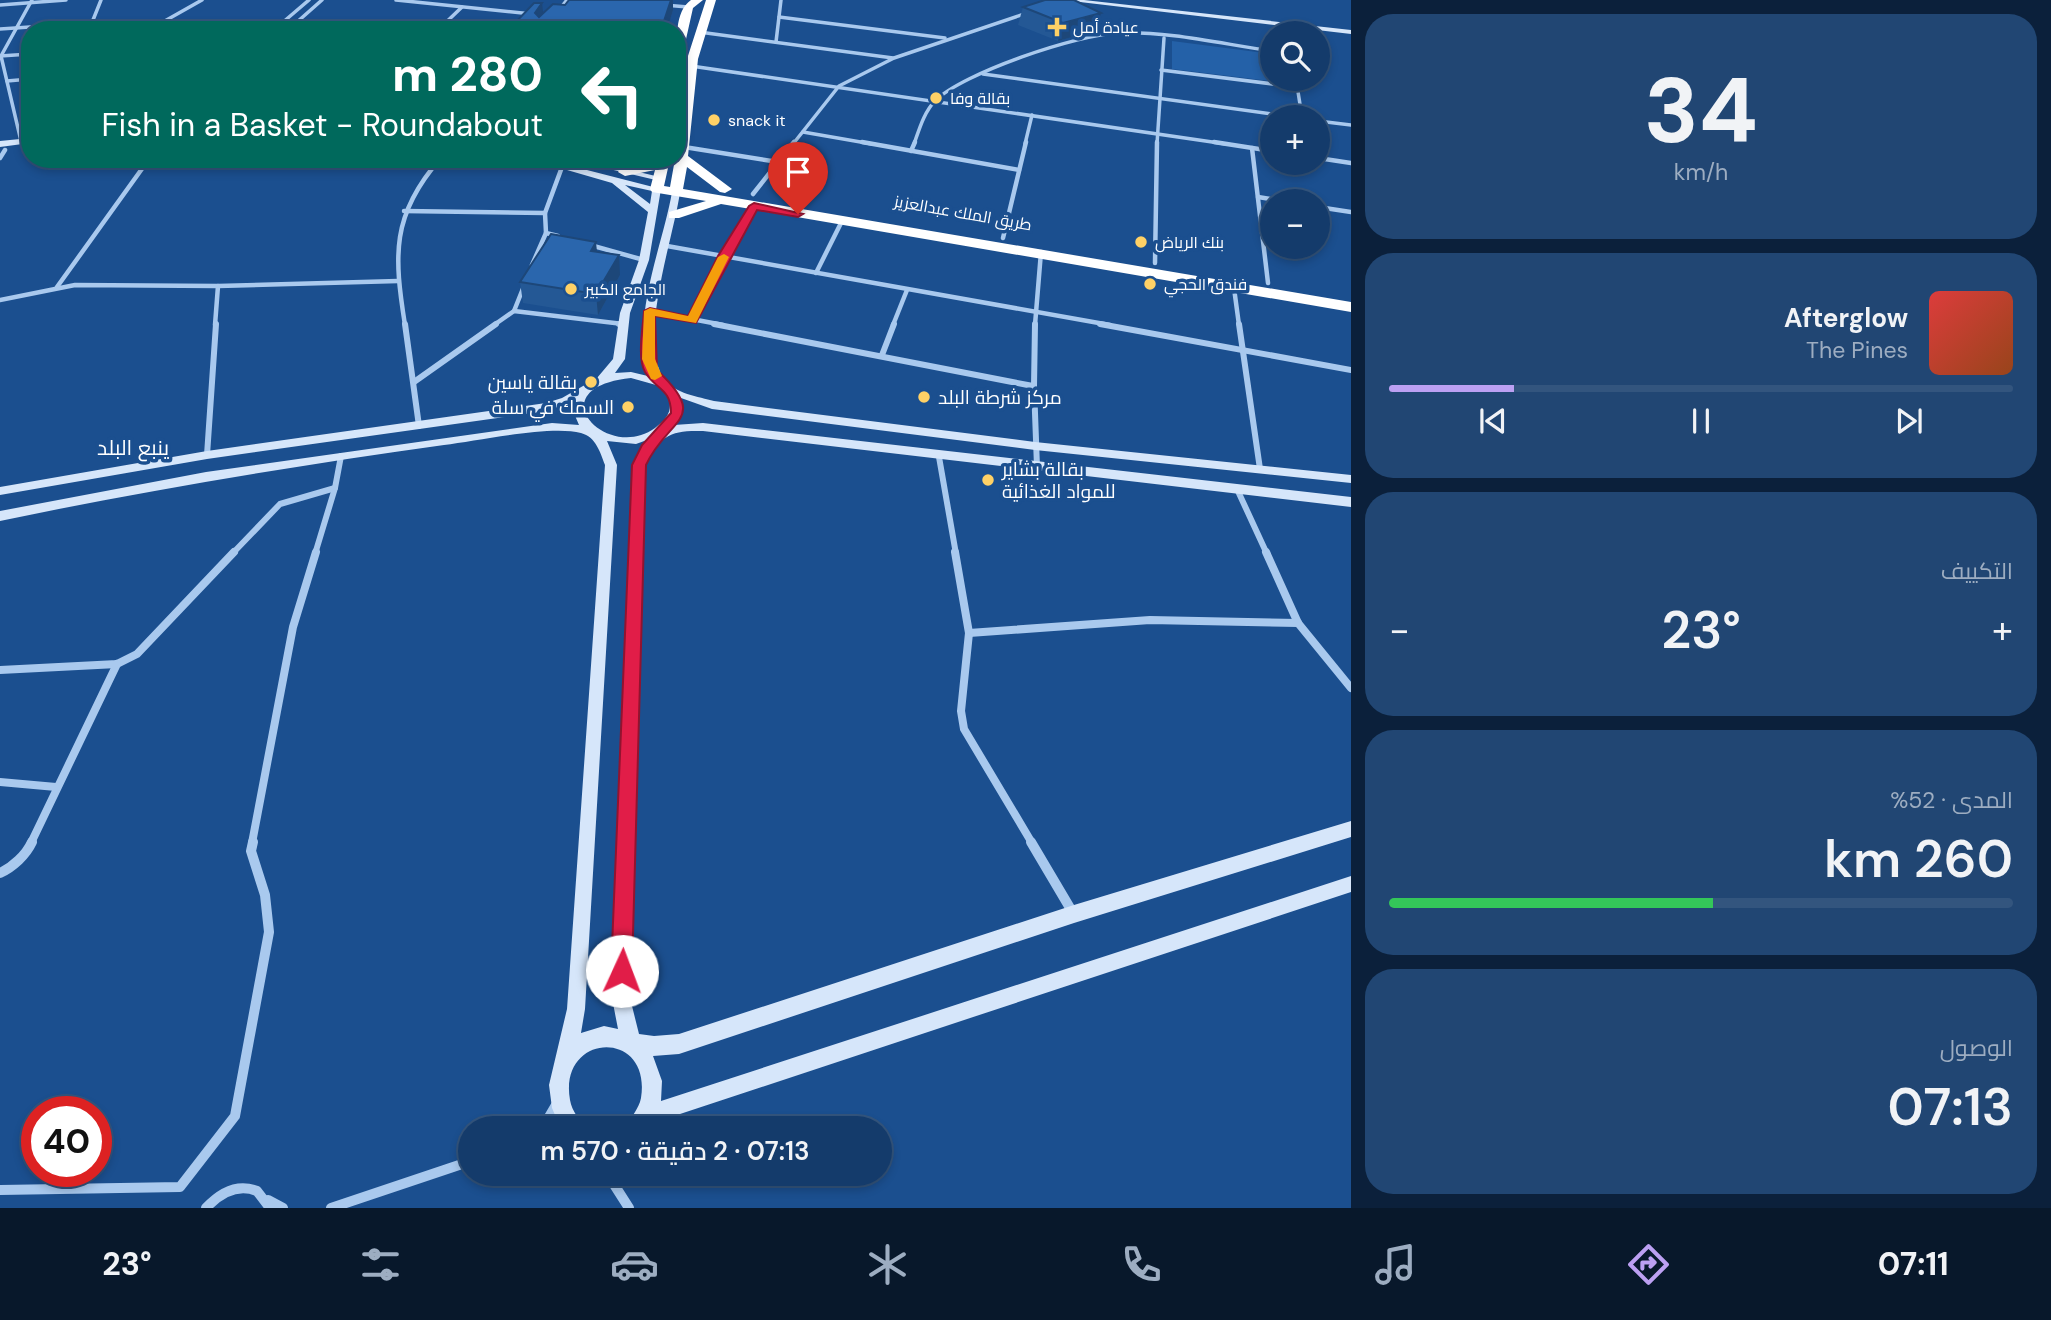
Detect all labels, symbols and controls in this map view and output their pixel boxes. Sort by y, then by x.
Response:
marker: عيادة أمل [1047,17,1067,37]
place label: عيادة أمل [1073,17,1139,38]
map controls [1260,21,1330,259]
button: search [1260,21,1330,91]
text: 280 m [392,42,543,106]
icon: left [567,49,658,140]
text: 34 [1644,52,1758,170]
place label: بقالة وفا [950,88,1010,109]
marker: بقالة وفا [928,90,944,106]
text: Fish in a Basket - Roundabout [101,104,543,146]
button: + [1260,105,1330,175]
place label: snack it [728,110,786,131]
marker: snack it [706,112,722,128]
pin [768,142,828,214]
icon: arrive [779,153,817,191]
text: km/h [1674,157,1728,187]
button: − [1260,189,1330,259]
street label: طريق الملك عبدالعزيز [892,190,1033,235]
place label: بنك الرياض [1155,232,1224,253]
marker: بنك الرياض [1133,234,1149,250]
place label: فندق الحجي [1164,274,1247,298]
marker: فندق الحجي [1142,276,1158,292]
place label: الجامع الكبير [584,279,666,301]
marker: الجامع الكبير [563,281,579,297]
text: Afterglow [1784,301,1908,335]
text: The Pines [1806,335,1908,365]
place label: بقالة ياسين [488,370,577,395]
marker: بقالة ياسين [583,374,599,390]
place label: مركز شرطة البلد [938,385,1062,410]
marker: مركز شرطة البلد [916,389,932,405]
place label: السمك في سلة [492,395,614,422]
marker: السمك في سلة [620,399,636,415]
icon: previous [1474,402,1512,440]
icon: pause [1682,402,1720,440]
icon: next [1890,402,1928,440]
district label: ينبع البلد [97,434,169,462]
place label: بقالة بشاير للمواد الغذائية [1001,457,1116,504]
marker: بقالة بشاير للمواد الغذائية [980,472,996,488]
text: التكييف [1941,556,2013,586]
text: 23° [1661,596,1741,664]
text: − [1389,605,1410,655]
text: + [1992,605,2013,655]
text: المدى · 52% [1890,785,2013,815]
text: 260 km [1824,825,2013,893]
position arrow [585,934,659,1008]
text: الوصول [1940,1033,2013,1063]
text: 07:13 [1888,1073,2013,1141]
speed limit sign: 40 [21,1096,112,1187]
text: 07:13 · 2 دقيقة · 570 m [540,1134,810,1168]
icon: filters [356,1240,405,1289]
icon: car [610,1240,659,1289]
icon: climate [863,1240,912,1289]
icon: phone [1117,1240,1166,1289]
icon: music [1371,1240,1420,1289]
icon: directions [1624,1240,1673,1289]
text: 23° [102,1243,152,1285]
text: 07:11 [1878,1243,1949,1285]

